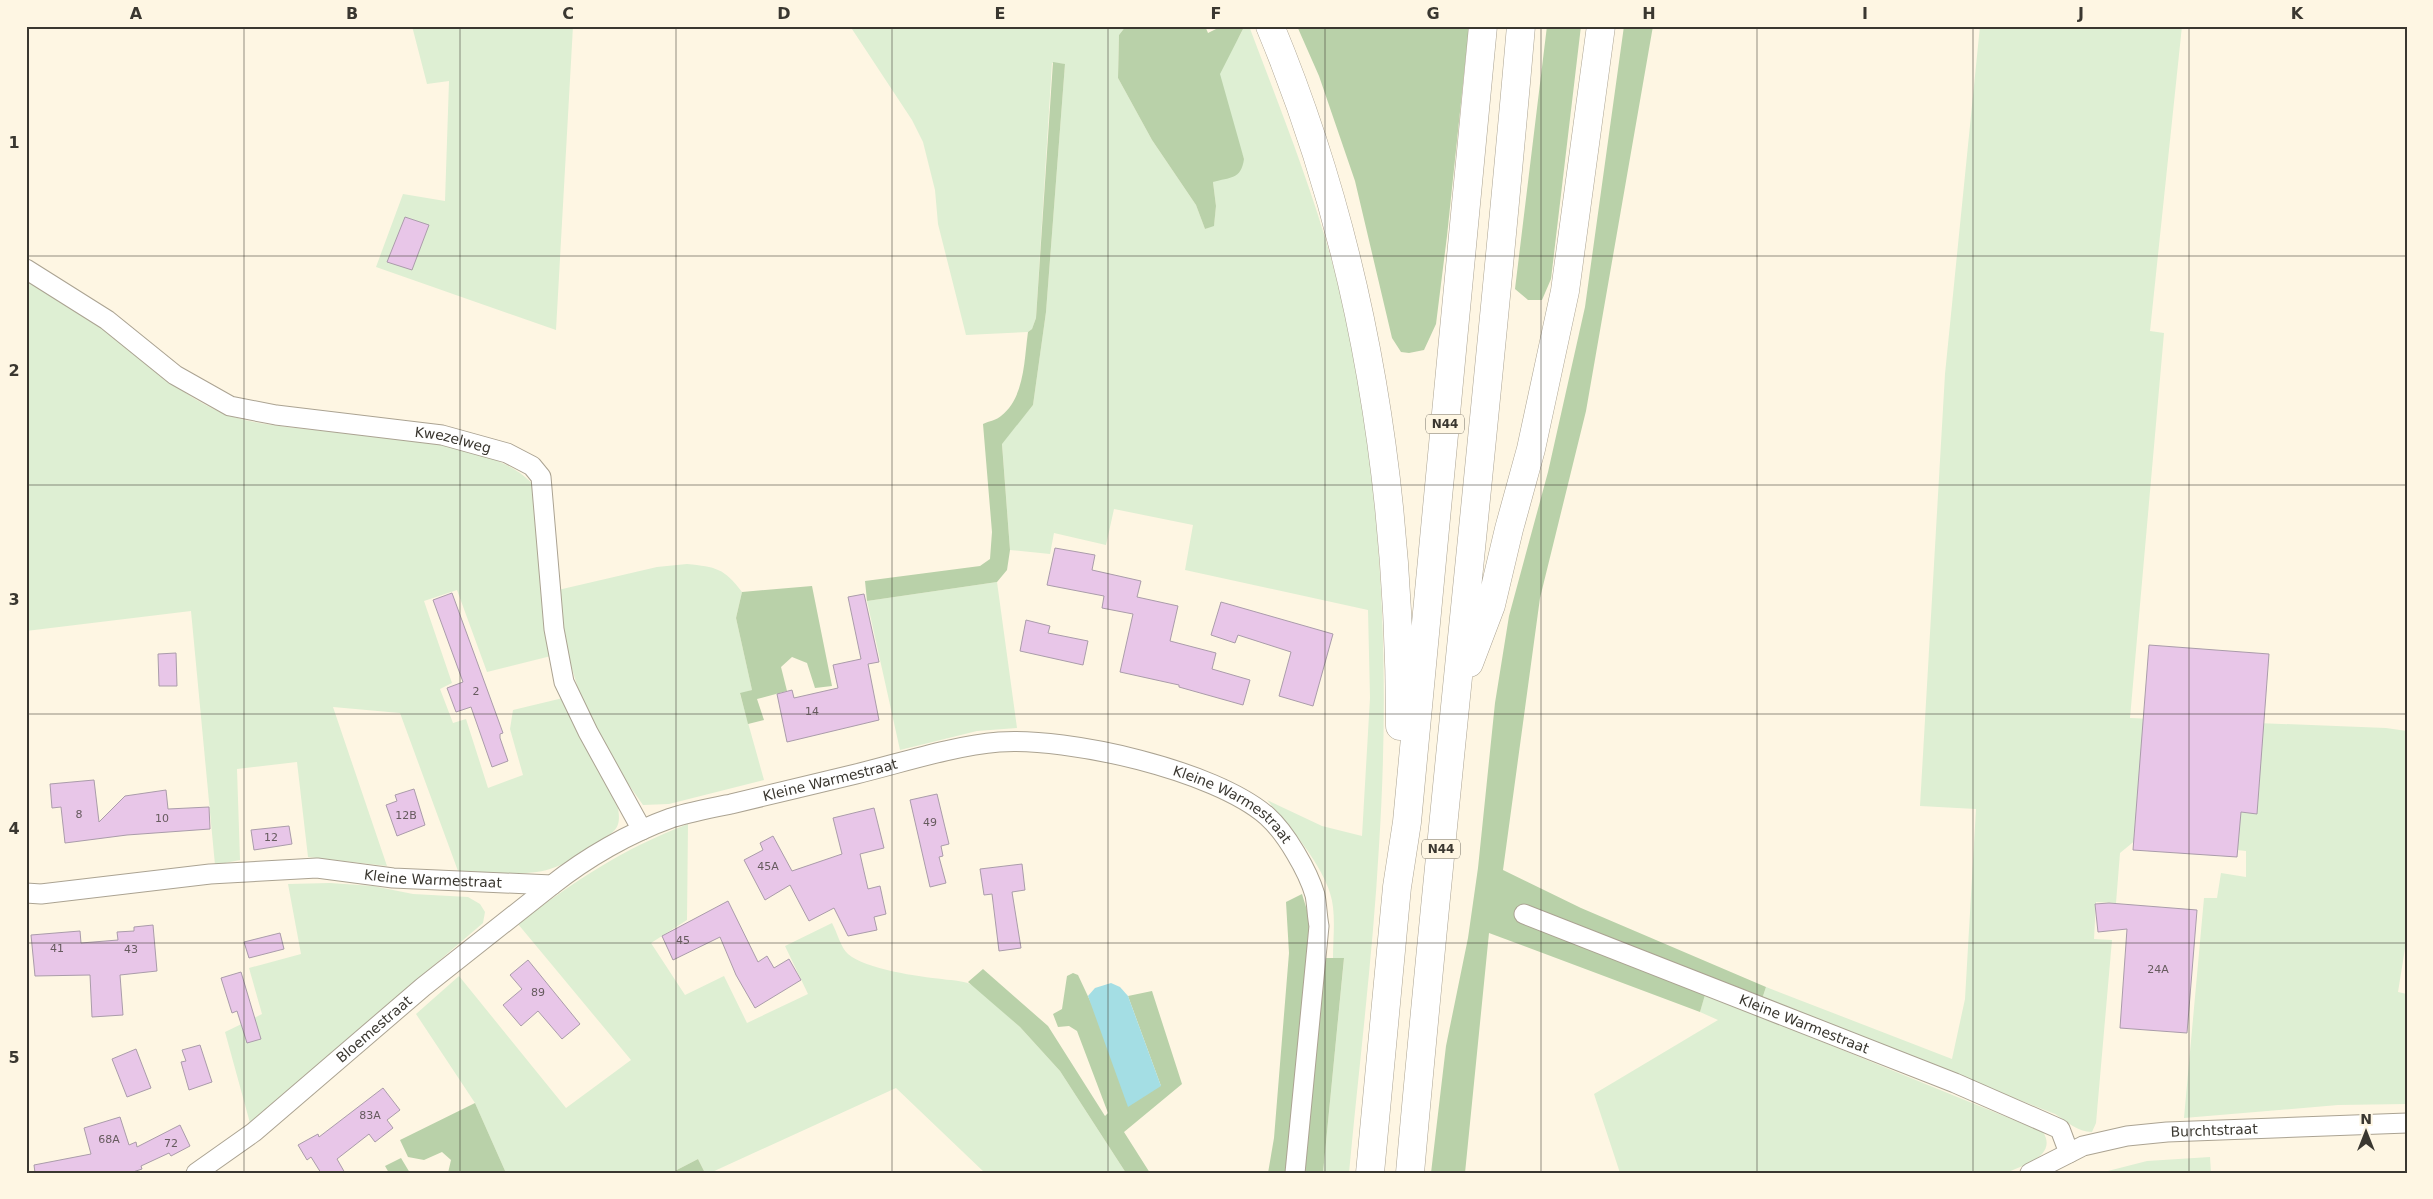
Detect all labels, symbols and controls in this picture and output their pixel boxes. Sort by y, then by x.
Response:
text: A [130,4,143,23]
text: B [346,4,358,23]
text: C [562,4,574,23]
text: D [777,4,791,23]
text: E [995,4,1005,23]
text: F [1211,4,1221,23]
text: G [1426,4,1440,23]
text: H [1642,4,1656,23]
text: I [1862,4,1868,23]
text: J [2077,4,2084,23]
text: K [2291,4,2304,23]
text: 1 [8,133,20,152]
text: 2 [8,361,20,380]
road number: N44 [1426,414,1464,434]
street label: Kwezelweg [414,424,493,456]
text: 3 [8,590,20,609]
house number: 2 [473,685,480,698]
house number: 14 [805,705,819,718]
street label: Kleine Warmestraat [761,755,900,804]
street label: Kleine Warmestraat [1171,762,1295,847]
house number: 8 [76,808,83,821]
house number: 12B [395,809,417,822]
house number: 10 [155,812,169,825]
house number: 49 [923,816,937,829]
text: 4 [8,819,20,838]
house number: 12 [264,831,278,844]
road number: N44 [1422,840,1460,859]
house number: 45A [757,860,779,873]
street label: Kleine Warmestraat [363,866,503,891]
house number: 45 [676,934,690,947]
house number: 41 [50,942,64,955]
house number: 43 [124,943,138,956]
house number: 24A [2147,963,2169,976]
house number: 89 [531,986,545,999]
street label: Kleine Warmestraat [1737,991,1872,1057]
street label: Bloemestraat [333,992,415,1066]
text: 5 [8,1048,20,1067]
north arrow [2340,1106,2390,1156]
house number: 83A [359,1109,381,1122]
text: N [2360,1111,2372,1127]
street label: Burchtstraat [2170,1121,2259,1140]
house number: 68A [98,1133,120,1146]
house number: 72 [164,1137,178,1150]

